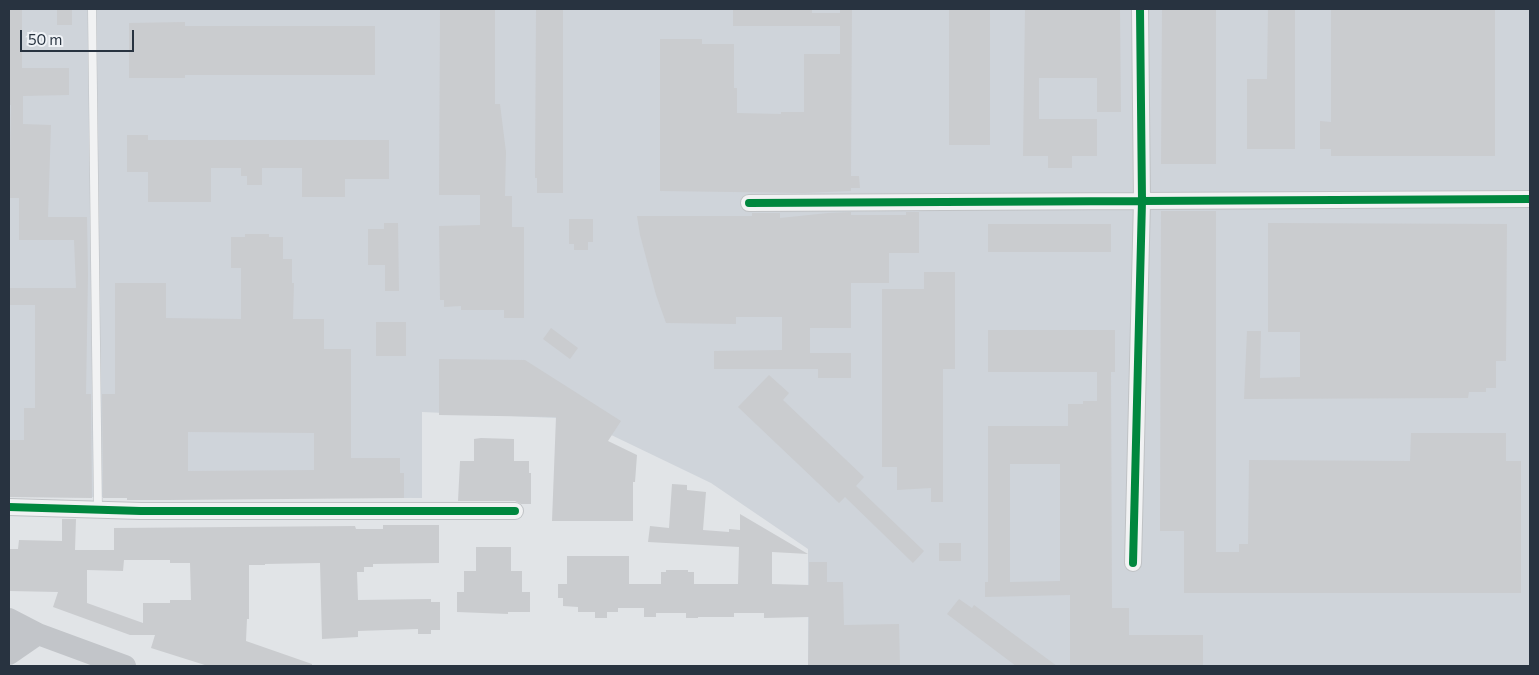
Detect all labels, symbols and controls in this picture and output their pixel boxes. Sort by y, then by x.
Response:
scale bar [22,20,136,52]
text: 50 m [28,30,62,48]

